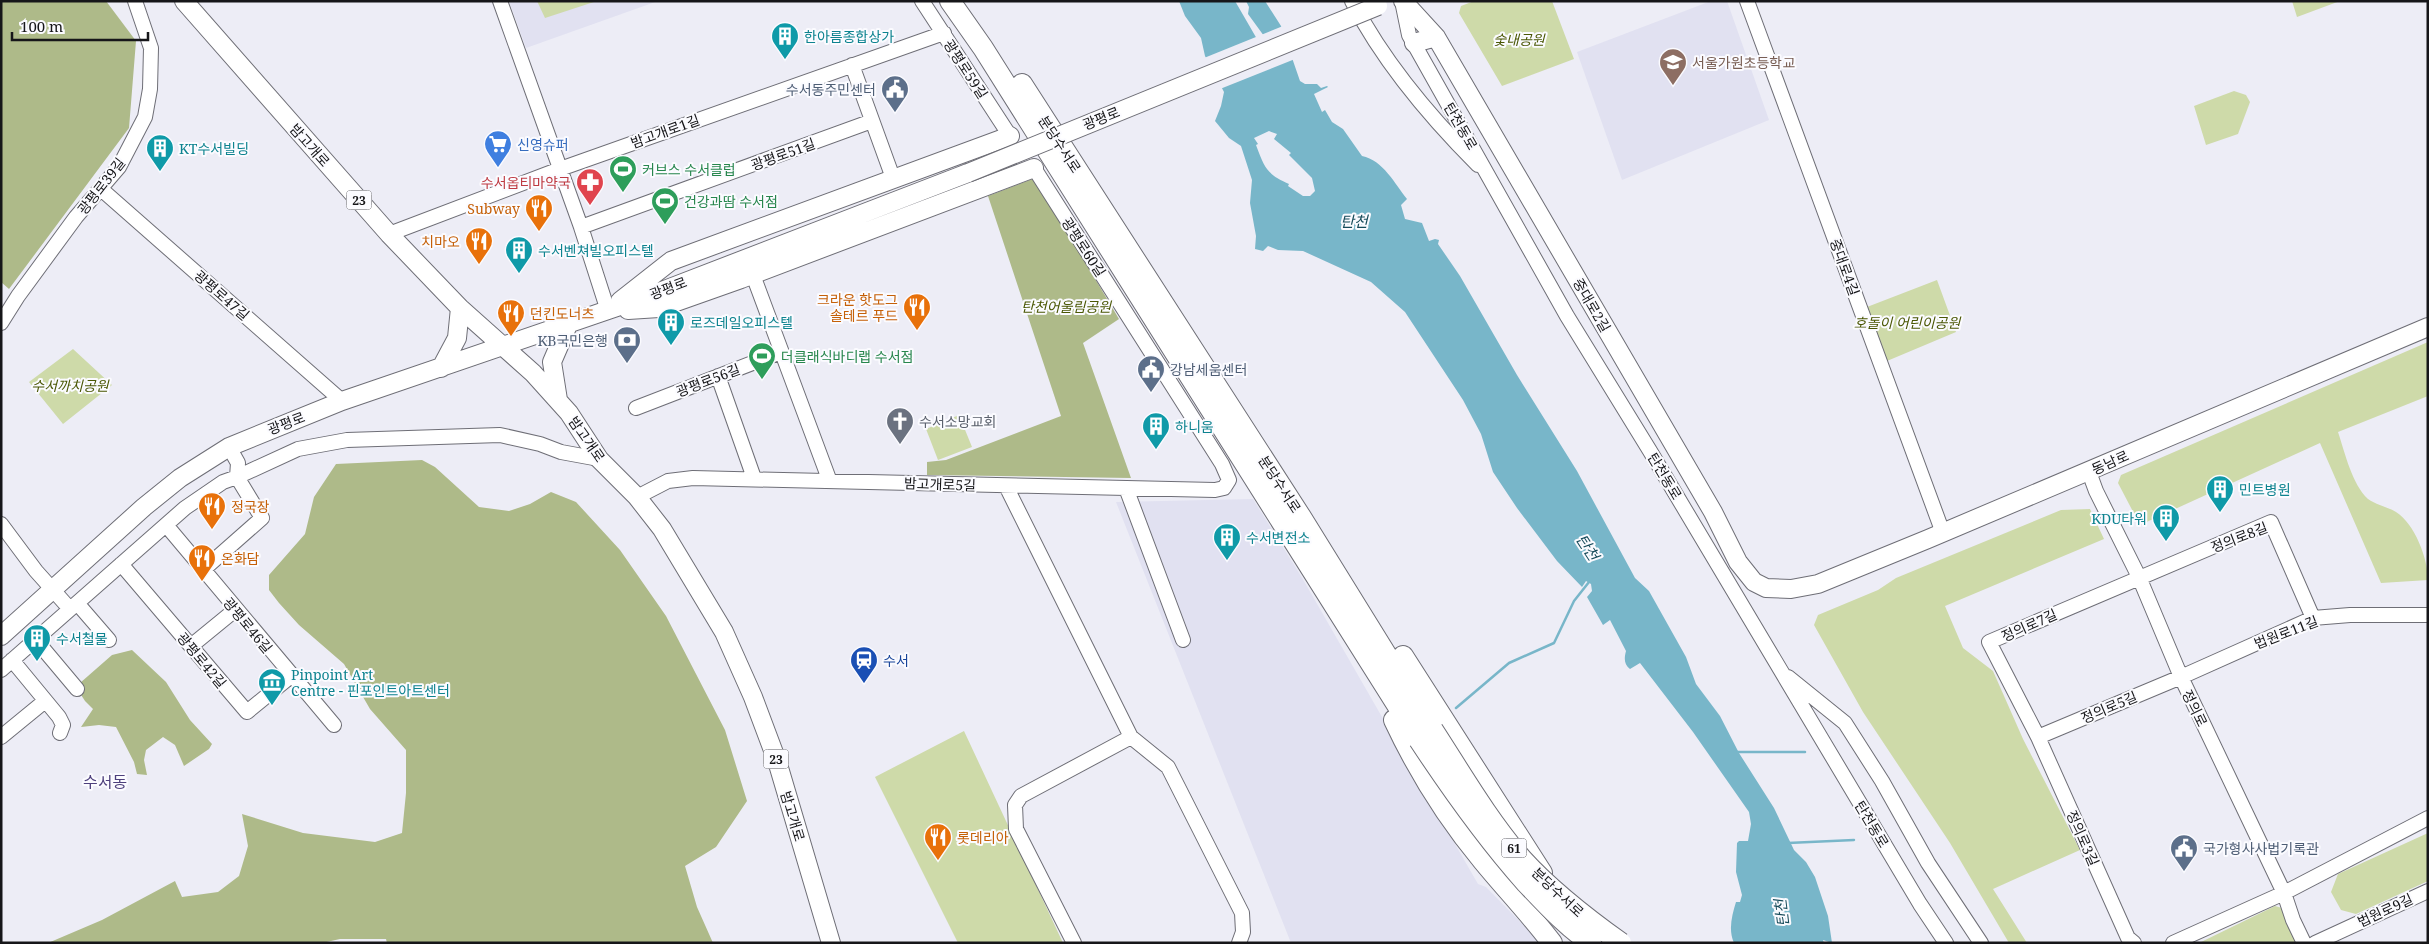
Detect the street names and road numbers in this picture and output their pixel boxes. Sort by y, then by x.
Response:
street label: 광평로59길 [940,36,992,102]
street label: 탄천동로 [1440,99,1482,153]
street label: 광평로 [1080,102,1123,134]
street label: 밤고개로1길 [628,110,702,152]
street label: 분당수서로 [1034,112,1086,176]
street label: 밤고개로 [286,119,334,171]
street label: 광평로51길 [748,134,818,174]
street label: 광평로39길 [73,154,129,218]
road number: 23 [346,190,372,210]
street label: 광평로60길 [1058,214,1110,280]
street label: 중대로4길 [1826,236,1864,298]
street label: 광평로47길 [190,266,254,324]
street label: 광평로 [647,272,690,304]
street label: 중대로2길 [1569,275,1615,335]
street label: 광평로56길 [673,359,743,401]
street label: 광평로 [265,407,308,439]
street label: 밤고개로 [564,412,610,466]
street label: 동남로 [2088,445,2132,479]
street label: 탄천동로 [1644,449,1686,503]
street label: 분당수서로 [1254,452,1306,516]
street label: 밤고개로5길 [904,473,976,495]
street label: 정의로8길 [2208,517,2270,557]
street label: 광평로46길 [219,593,277,657]
street label: 정의로7길 [1998,604,2060,646]
street label: 법원로11길 [2251,611,2321,653]
street label: 광평로42길 [173,628,231,692]
street label: 정의로 [2178,686,2212,730]
street label: 정의로5길 [2078,687,2140,727]
road number: 23 [764,750,788,769]
street label: 밤고개로 [776,789,810,844]
street label: 탄천동로 [1851,797,1893,851]
street label: 정의로3길 [2062,807,2104,869]
road number: 61 [1502,838,1526,858]
street label: 분당수서로 [1528,863,1588,921]
street label: 법원로9길 [2354,889,2416,931]

